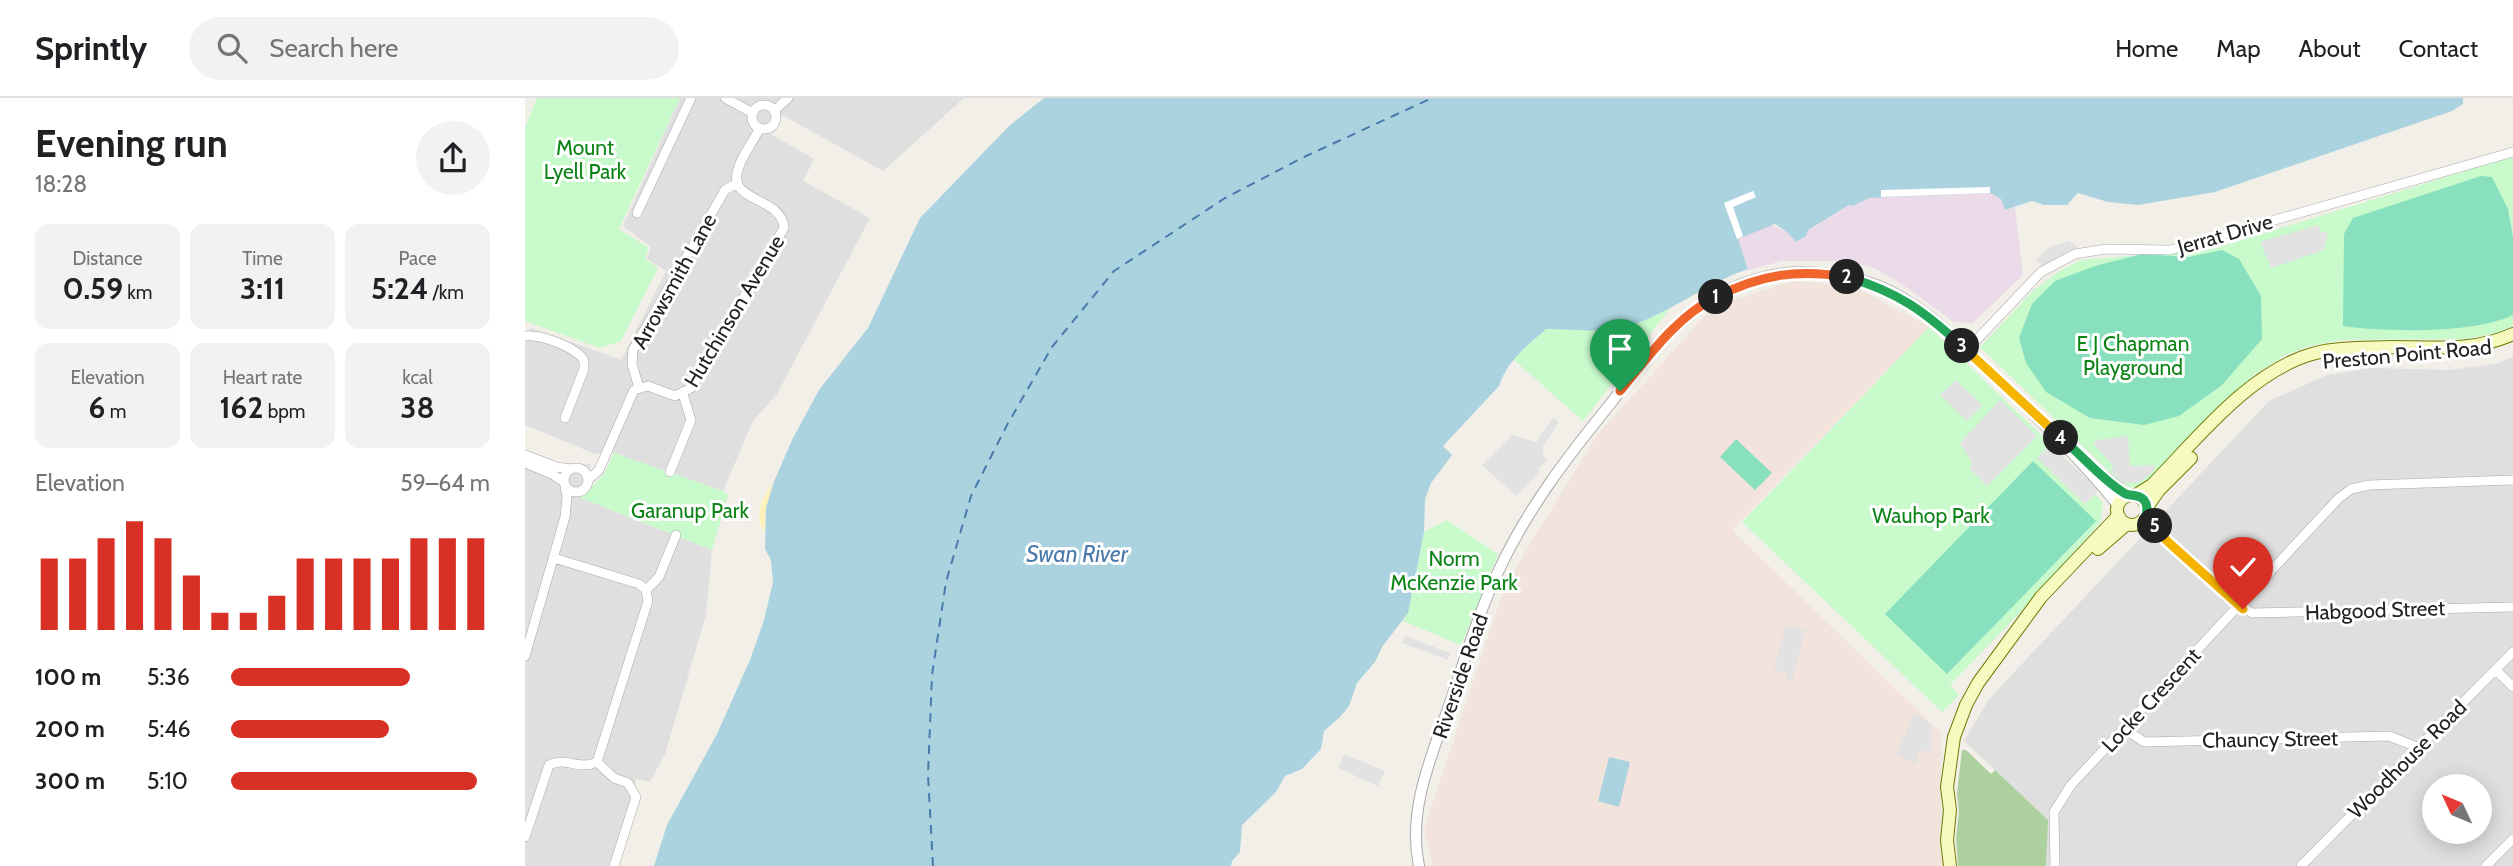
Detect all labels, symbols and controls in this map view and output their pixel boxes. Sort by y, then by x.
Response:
search box [189,17,679,80]
text: Sprintly [35,28,147,68]
icon: search [213,29,251,67]
text: Search here [269,32,398,64]
text: Home [2115,34,2178,63]
text: Map [2216,34,2261,63]
text: About [2299,34,2361,63]
text: Contact [2399,34,2478,63]
text: Evening run [35,120,228,167]
button: share [416,121,490,195]
park label: Mount Lyell Park [544,135,627,184]
text: 18:28 [35,170,87,198]
street label: Jerrat Drive [2174,208,2276,260]
street label: Arrowsmith Lane [627,209,722,353]
street label: Hutchinson Avenue [679,230,789,392]
text: Distance [73,247,142,270]
text: Time [242,247,283,270]
text: Pace [399,247,436,270]
pin: 2 [1829,260,1865,294]
text: 2 [1841,265,1852,288]
text: 0.59 [63,270,123,307]
text: 3:11 [240,270,285,307]
text: 5:24 [371,270,428,307]
pin: 1 [1699,280,1733,314]
text: km [123,281,152,304]
text: /km [428,281,464,304]
text: 1 [1712,285,1719,308]
pin [1590,319,1650,391]
pin: 3 [1945,328,1979,364]
icon: arrive [1601,330,1639,368]
park label: E J Chapman Playground [2077,331,2189,380]
text: 3 [1956,334,1967,357]
street label: Preston Point Road [2322,334,2492,374]
text: Elevation [70,366,145,389]
text: Heart rate [223,366,302,389]
text: kcal [402,366,433,389]
text: 6 [89,389,105,426]
text: 162 [220,389,263,426]
text: 38 [400,389,435,426]
text: m [105,400,126,423]
text: bpm [263,400,305,423]
pin: 4 [2043,420,2079,456]
text: 4 [2055,426,2066,449]
text: Elevation [35,469,125,497]
text: 59–64 m [400,469,490,497]
park label: Garanup Park [631,498,749,523]
park label: Wauhop Park [1872,503,1990,528]
pin: 5 [2137,508,2173,544]
text: 5 [2149,514,2160,537]
pin [2213,537,2273,609]
water label: Swan River [1026,540,1129,568]
park label: Norm McKenzie Park [1390,546,1518,595]
icon: check [2224,548,2262,586]
street label: Habgood Street [2304,595,2446,625]
street label: Riverside Road [1427,610,1493,742]
street label: Locke Crescent [2096,643,2206,757]
text: 100 m [35,663,101,691]
text: 5:36 [147,663,190,691]
street label: Woodhouse Road [2342,694,2472,824]
text: 200 m [35,715,105,743]
text: 5:46 [147,715,191,743]
street label: Chauncy Street [2202,725,2338,753]
text: 300 m [35,767,105,795]
text: 5:10 [147,767,188,795]
north arrow [2422,774,2492,844]
map controls [2422,774,2492,844]

